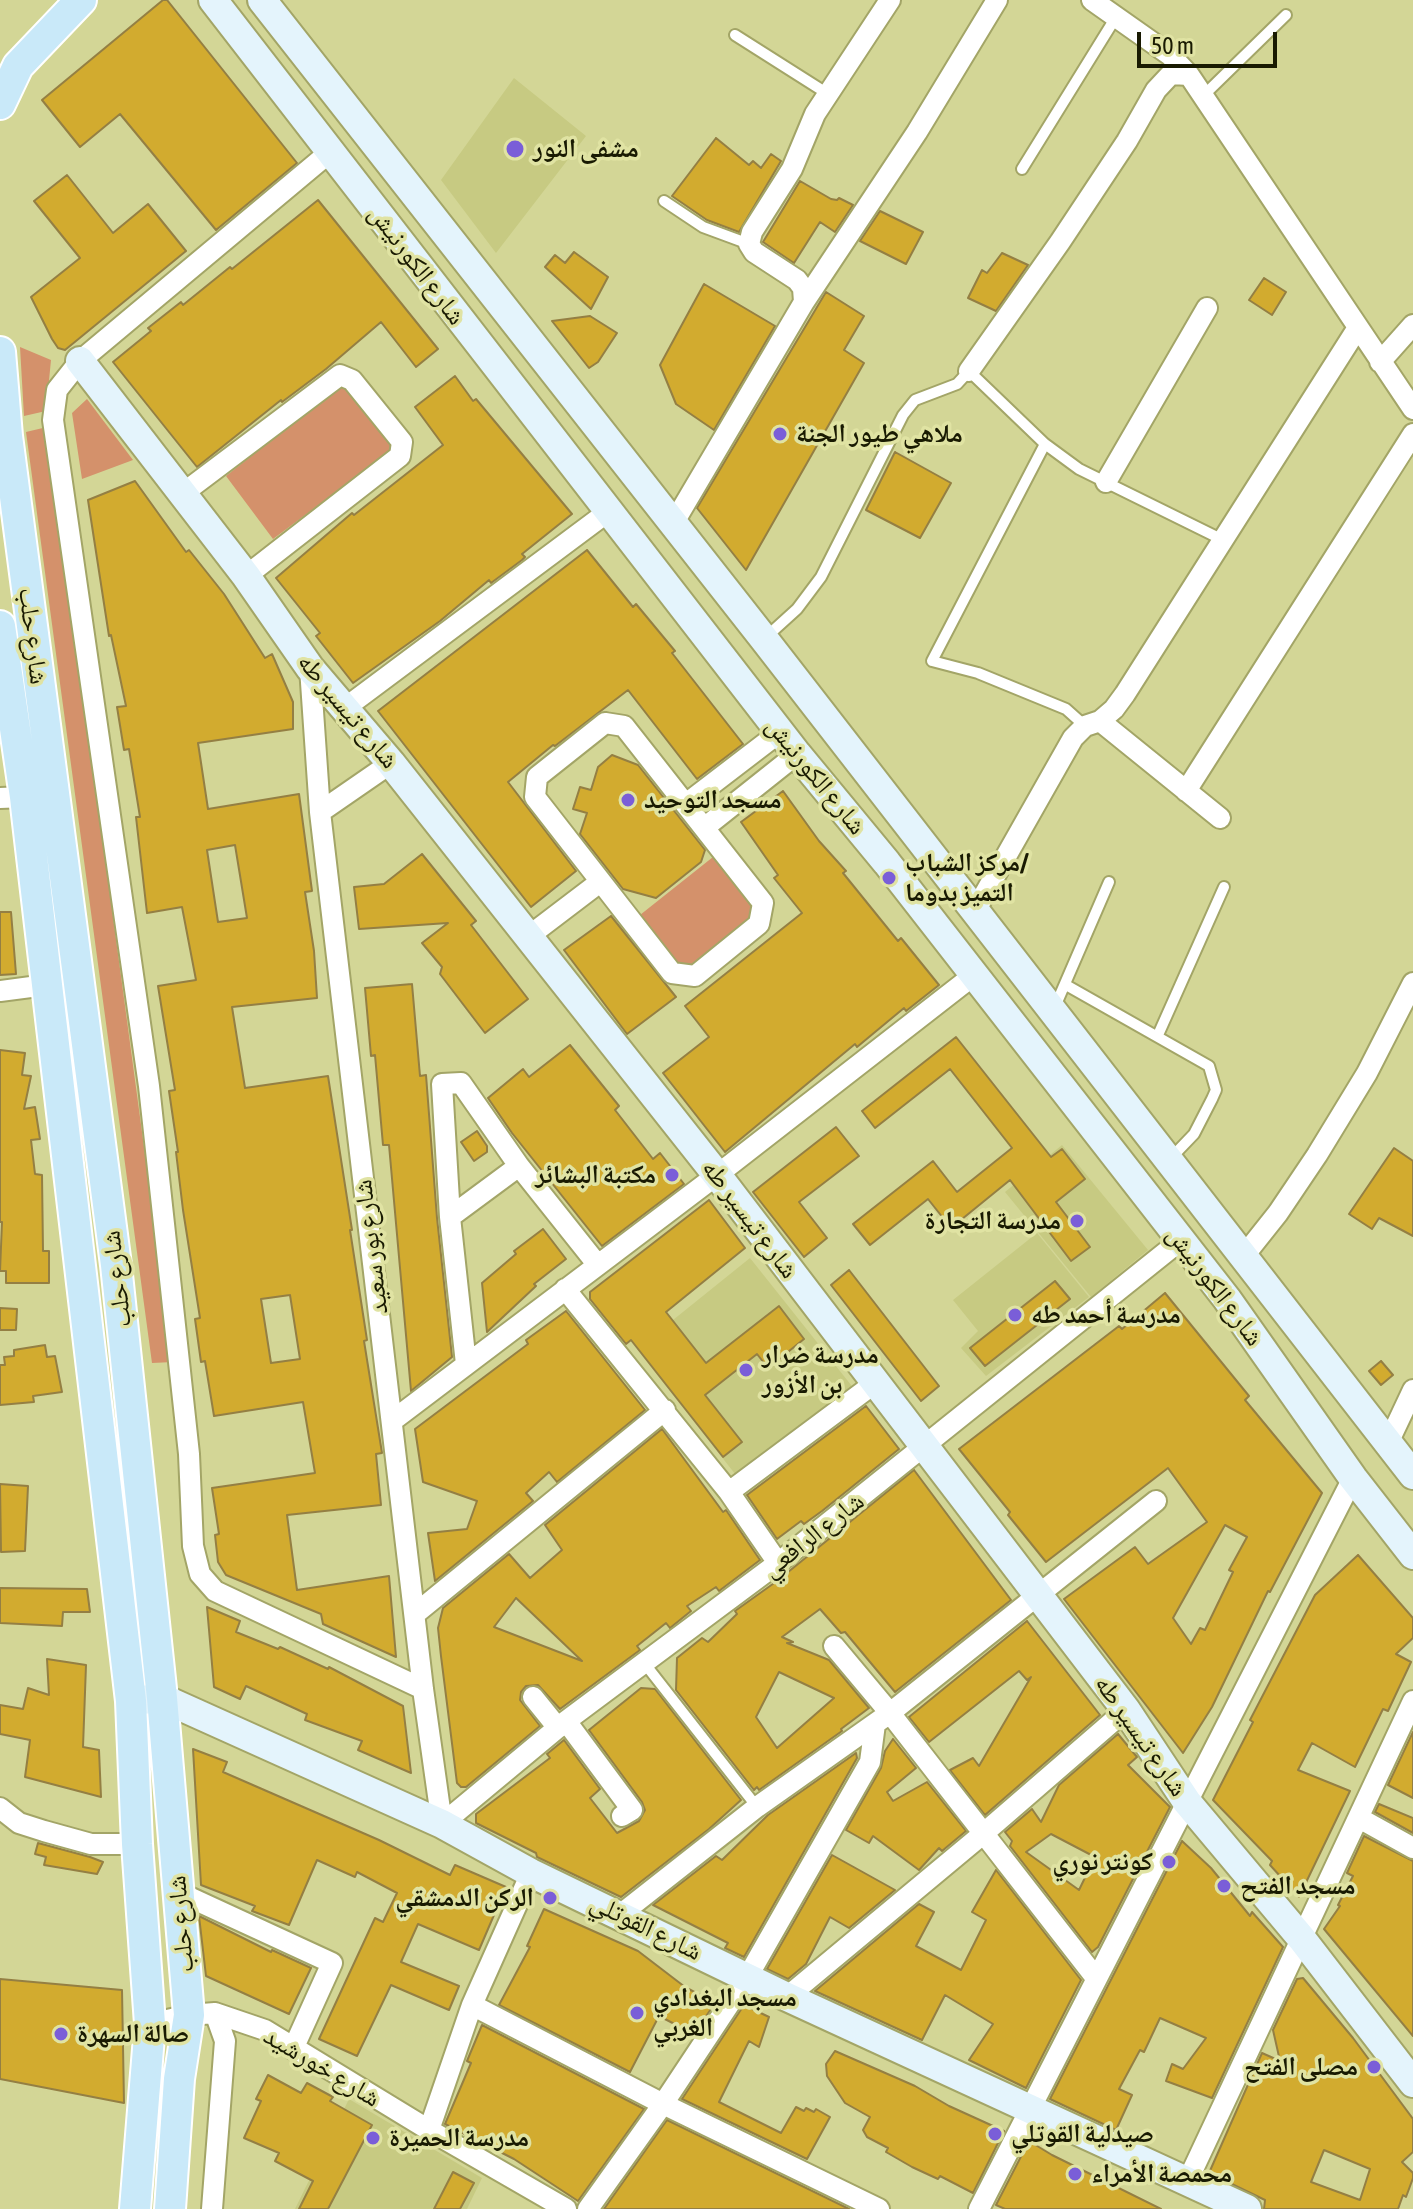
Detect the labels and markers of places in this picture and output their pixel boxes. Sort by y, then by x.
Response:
place label: مشفى النور [533,133,639,165]
marker: مشفى النور [504,138,526,160]
place label: ملاهي طيور الجنة [796,418,963,450]
marker: ملاهي طيور الجنة [771,425,789,443]
place label: مسجد التوحيد [644,784,782,816]
marker: مسجد التوحيد [619,791,637,809]
place label: مركز الشباب/ التميز بدوما [905,847,1029,908]
marker: مركز الشباب/ التميز بدوما [880,869,898,887]
place label: مكتبة البشائر [535,1159,656,1191]
marker: مكتبة البشائر [663,1166,681,1184]
place label: مدرسة التجارة [925,1205,1061,1237]
marker: مدرسة التجارة [1068,1212,1086,1230]
place label: مدرسة أحمد طه [1031,1299,1181,1331]
marker: مدرسة أحمد طه [1006,1306,1024,1324]
place label: مدرسة ضرار بن الأزور [762,1339,879,1400]
marker: مدرسة ضرار بن الأزور [737,1361,755,1379]
place label: كونتر نوري [1052,1846,1153,1878]
marker: كونتر نوري [1160,1853,1178,1871]
place label: مسجد الفتح [1240,1870,1356,1902]
marker: مسجد الفتح [1215,1877,1233,1895]
place label: الركن الدمشقي [395,1882,534,1914]
marker: الركن الدمشقي [541,1889,559,1907]
place label: مسجد البغدادي الغربي [653,1982,797,2044]
marker: مسجد البغدادي الغربي [628,2004,646,2022]
place label: صالة السهرة [77,2018,189,2050]
marker: صالة السهرة [52,2025,70,2043]
place label: مصلى الفتح [1244,2051,1358,2083]
marker: مصلى الفتح [1365,2058,1383,2076]
place label: صيدلية القوتلي [1011,2118,1154,2150]
place label: مدرسة الحميرة [389,2122,529,2154]
marker: صيدلية القوتلي [986,2125,1004,2143]
marker: مدرسة الحميرة [364,2129,382,2147]
place label: محمصة الأمراء [1091,2158,1232,2190]
marker: محمصة الأمراء [1066,2165,1084,2183]

